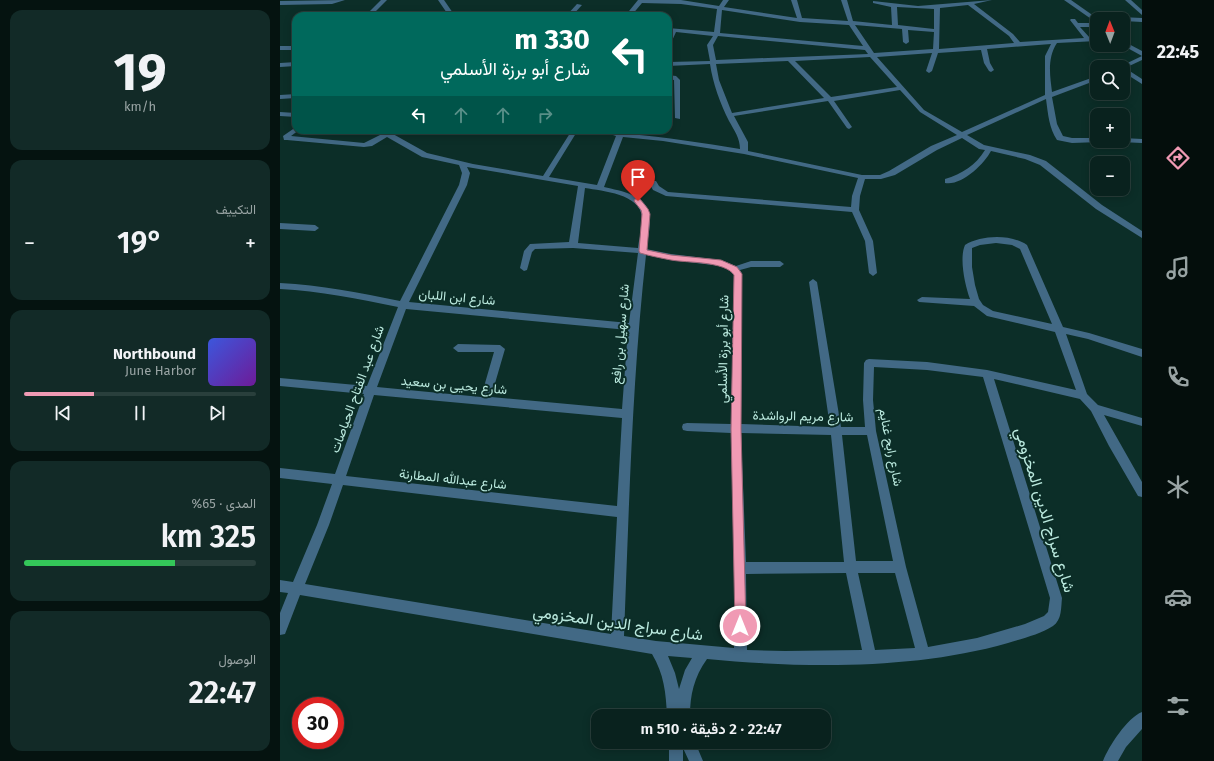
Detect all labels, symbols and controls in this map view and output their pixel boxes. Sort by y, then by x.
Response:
north arrow [1090,12,1130,52]
map controls [1090,12,1130,196]
text: 330 m [514,23,590,56]
icon: left [604,28,656,80]
text: 19 [113,41,167,104]
text: 22:45 [1157,41,1199,63]
text: شارع أبو برزة الأسلمي [440,58,590,80]
button: search [1090,60,1130,100]
text: km/h [124,99,156,114]
icon: left [408,104,430,126]
icon: ahead [450,104,472,126]
icon: ahead [492,104,514,126]
icon: right [534,104,556,126]
button: + [1090,108,1130,148]
icon: directions [1164,144,1192,172]
button: − [1090,156,1130,196]
pin [621,160,655,201]
icon: arrive [627,166,649,188]
text: التكييف [216,202,256,217]
text: 19° [117,225,163,261]
text: − [24,230,35,257]
text: + [245,230,256,257]
icon: music [1164,254,1192,282]
street label: شارع سهيل بن رافع [608,283,634,385]
street label: شارع ابن اللبان [418,286,496,310]
street label: شارع أبو برزة الأسلمي [715,295,734,403]
street label: شارع عبد الفتاح الحياصات [327,323,389,455]
text: Northbound [113,345,196,363]
text: June Harbor [125,363,196,378]
icon: phone [1164,363,1192,391]
street label: شارع يحيى بن سعيد [400,373,508,399]
icon: previous [52,402,74,424]
icon: pause [129,402,151,424]
icon: next [206,402,228,424]
street label: شارع رابح غنايم [874,407,906,488]
street label: شارع مريم الرواشدة [752,408,854,426]
street label: شارع سراج الدين المخزومي [1007,425,1079,596]
street label: شارع عبدالله المطارنة [398,466,507,494]
icon: climate [1164,473,1192,501]
text: المدى · 65% [192,496,256,511]
text: 325 km [161,519,256,555]
icon: car [1164,583,1192,611]
street label: شارع سراج الدين المخزومي [531,602,704,648]
position arrow [719,605,761,647]
text: الوصول [218,652,256,667]
text: 22:47 [188,675,256,711]
icon: filters [1164,692,1192,720]
speed limit sign: 30 [292,697,344,749]
text: 22:47 · 2 دقيقة · 510 m [640,720,782,738]

